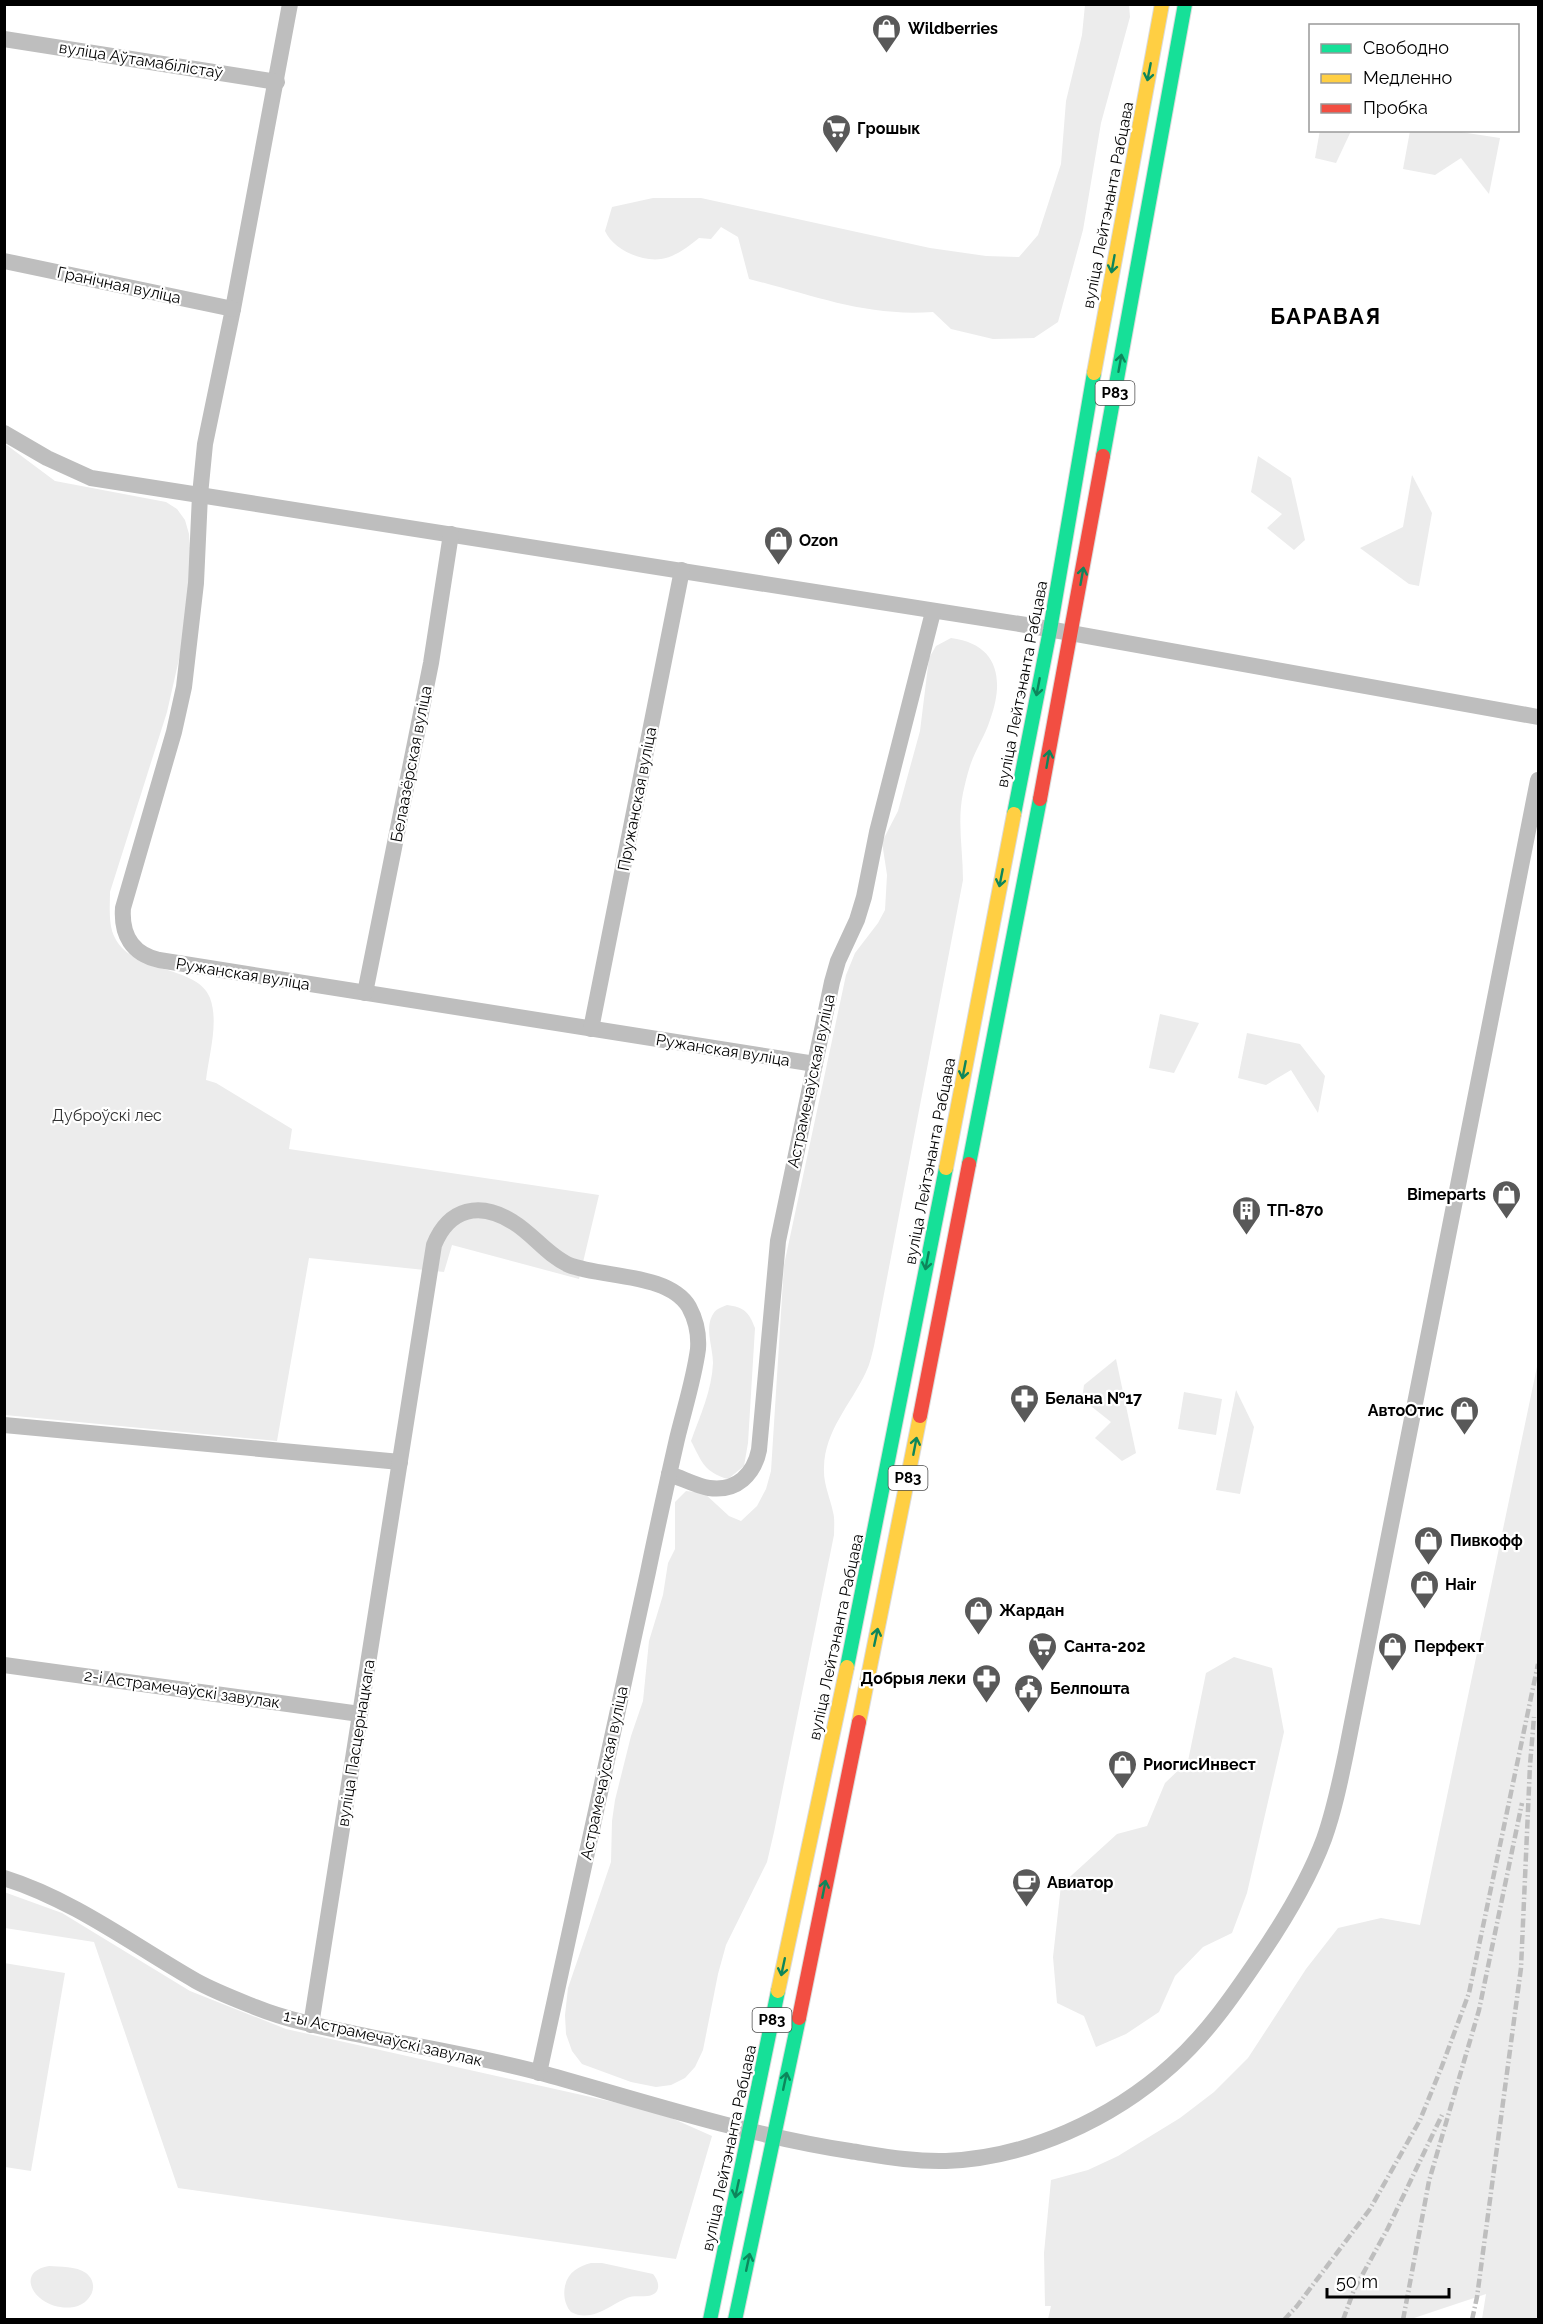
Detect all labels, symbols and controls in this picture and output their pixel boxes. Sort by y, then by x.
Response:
shop icon: Wildberries [871,12,903,54]
place label: Wildberries [908,19,998,38]
legend [1309,24,1519,132]
text: Свободно [1363,37,1449,58]
street label: вуліца Аўтамабілістаў [58,38,225,82]
one-way arrow [1143,62,1154,82]
text: Медленно [1363,67,1452,88]
text: Пробка [1363,97,1428,118]
street label: вуліца Лейтэнанта Рабцава [1079,100,1137,310]
supermarket icon: Грошык [820,112,852,154]
place label: Грошык [857,119,920,138]
one-way arrow [1107,254,1118,273]
street label: Гранічная вуліца [55,263,183,307]
district label: БАРАВАЯ [1270,303,1382,329]
one-way arrow [1115,354,1126,374]
road number: Р83 [1096,381,1134,405]
shop icon: Ozon [762,524,794,566]
place label: Ozon [799,531,838,550]
one-way arrow [1077,567,1088,586]
street label: вуліца Лейтэнанта Рабцава [993,579,1051,789]
one-way arrow [1032,677,1043,696]
street label: Белаазёрская вуліца [387,684,435,844]
street label: Пружанская вуліца [614,725,660,873]
one-way arrow [1043,750,1054,769]
one-way arrow [995,868,1006,888]
street label: Ружанская вуліца [175,954,311,994]
street label: Астрамечаўская вуліца [783,992,839,1170]
street label: Ружанская вуліца [655,1030,791,1070]
street label: вуліца Лейтэнанта Рабцава [901,1056,959,1266]
one-way arrow [958,1060,969,1079]
park label: Дуброўскі лес [52,1106,162,1125]
shop icon: Bimeparts [1491,1178,1523,1220]
place label: Bimeparts [1407,1185,1486,1204]
building icon: ТП-870 [1230,1194,1262,1236]
place label: ТП-870 [1267,1201,1324,1220]
one-way arrow [921,1251,932,1271]
pharmacy icon: Белана №17 [1008,1382,1040,1424]
place label: Белана №17 [1045,1389,1142,1408]
shop icon: АвтоОтис [1449,1394,1481,1436]
place label: АвтоОтис [1368,1401,1444,1420]
one-way arrow [910,1436,921,1456]
road number: Р83 [888,1466,928,1490]
shop icon: Пивкофф [1413,1524,1445,1566]
place label: Пивкофф [1450,1531,1523,1550]
street label: вуліца Лейтэнанта Рабцава [805,1532,867,1742]
shop icon: Hair [1408,1568,1440,1610]
place label: Hair [1445,1575,1476,1594]
shop icon: Жардан [962,1594,994,1636]
place label: Жардан [999,1601,1064,1620]
one-way arrow [871,1627,882,1647]
supermarket icon: Санта-202 [1027,1630,1059,1672]
shop icon: Перфект [1377,1630,1409,1672]
place label: Санта-202 [1064,1637,1145,1656]
place label: Перфект [1414,1637,1484,1656]
street label: вуліца Пасцернацкага [333,1658,379,1828]
pharmacy icon: Добрыя леки [971,1662,1003,1704]
street label: 2-і Астрамечаўскі завулак [83,1666,281,1712]
place label: Добрыя леки [861,1669,966,1688]
public building icon: Белпошта [1013,1672,1045,1714]
place label: Белпошта [1050,1679,1130,1698]
street label: Астрамечаўская вуліца [576,1684,632,1862]
shop icon: РиогисИнвест [1106,1748,1138,1790]
place label: РиогисИнвест [1143,1755,1256,1774]
cafe icon: Авиатор [1010,1866,1042,1908]
place label: Авиатор [1047,1873,1114,1892]
one-way arrow [819,1880,830,1900]
one-way arrow [777,1957,788,1976]
street label: 1-ы Астрамечаўскі завулак [282,2006,484,2070]
road number: Р83 [752,2008,792,2032]
street label: вуліца Лейтэнанта Рабцава [698,2043,760,2253]
one-way arrow [780,2071,792,2090]
one-way arrow [731,2178,742,2198]
one-way arrow [743,2253,754,2273]
scale bar [1327,2261,1448,2299]
text: 50 m [1336,2271,1378,2292]

